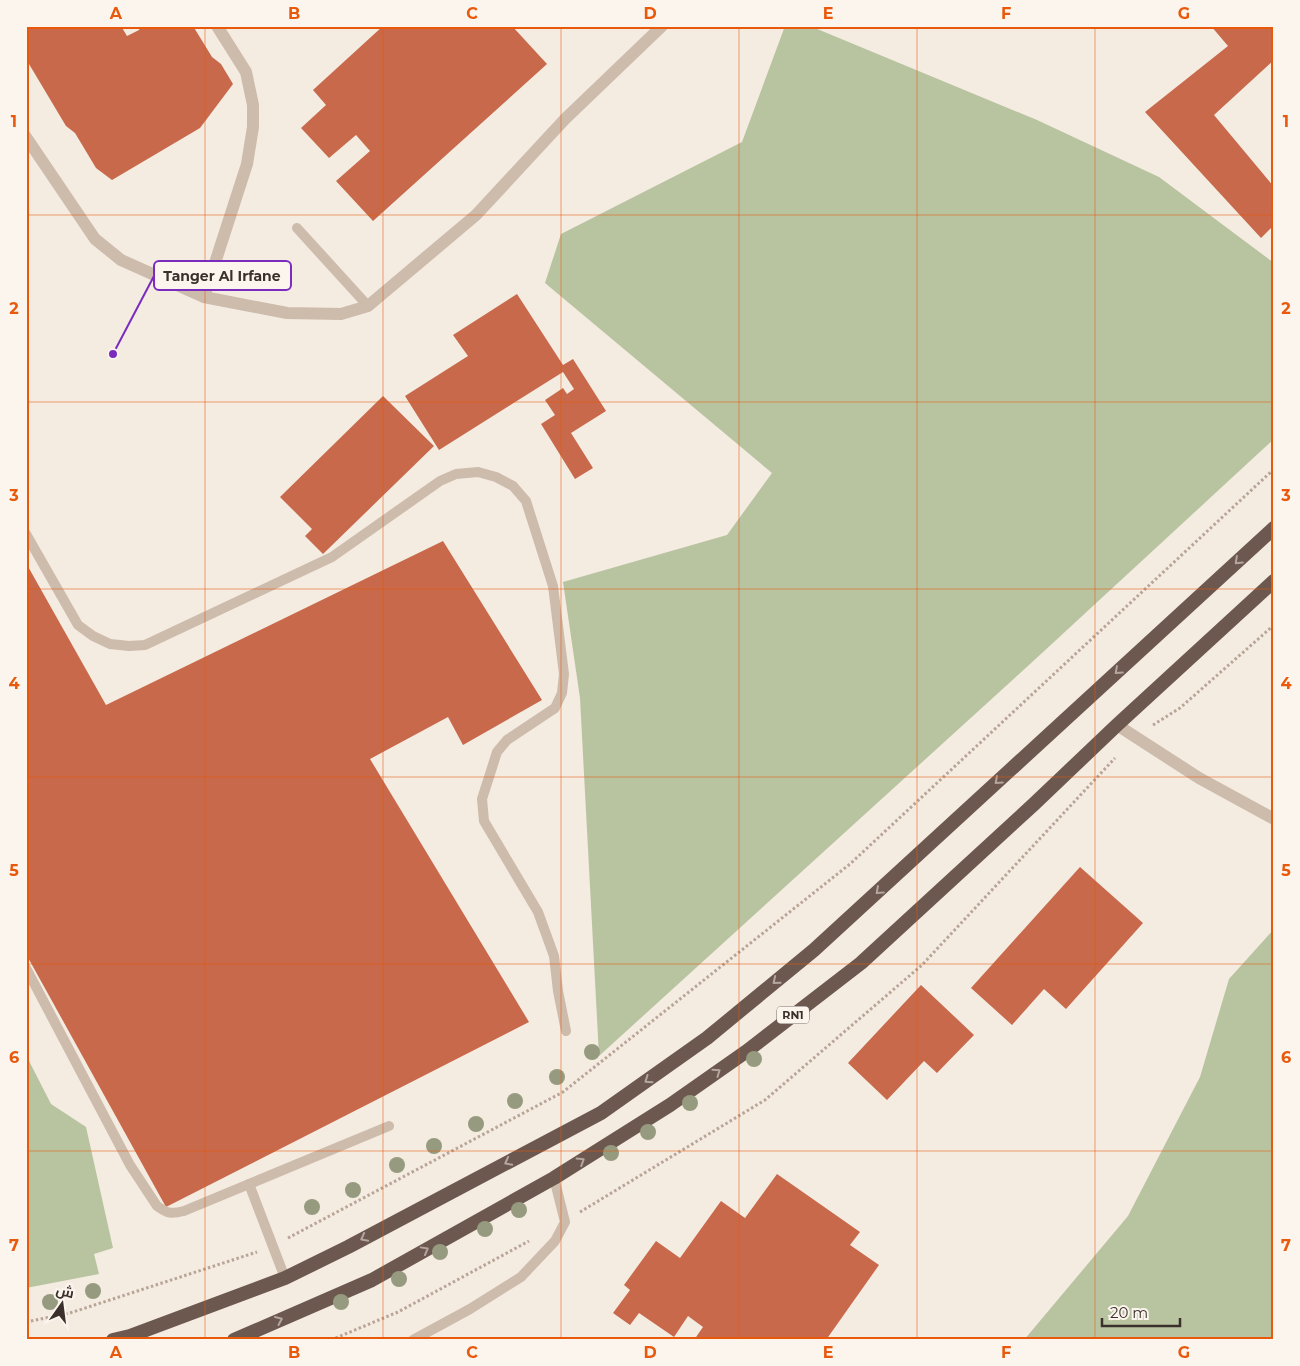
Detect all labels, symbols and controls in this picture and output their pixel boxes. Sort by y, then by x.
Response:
text: A [109,4,123,23]
text: B [288,4,300,23]
text: C [466,4,478,23]
text: D [643,4,657,23]
text: E [823,4,833,23]
text: F [1001,4,1011,23]
text: G [1178,4,1190,23]
text: 1 [11,112,17,131]
text: 1 [1283,112,1289,131]
callout: Tanger Al Irfane [154,261,291,290]
text: Tanger Al Irfane [163,267,281,285]
text: 2 [9,299,19,318]
text: 2 [1281,299,1291,318]
text: 3 [8,486,19,505]
text: 3 [1280,486,1291,505]
one-way arrow [1234,555,1243,564]
one-way arrow [1115,665,1124,674]
text: 4 [8,674,20,693]
text: 4 [1280,674,1292,693]
one-way arrow [995,775,1004,784]
text: 5 [9,861,19,880]
text: 5 [1281,861,1291,880]
one-way arrow [875,885,884,894]
one-way arrow [773,975,782,984]
road number: RN1 [777,1006,809,1024]
text: 6 [9,1048,19,1067]
text: 6 [1281,1048,1291,1067]
one-way arrow [711,1069,721,1078]
one-way arrow [644,1074,653,1083]
one-way arrow [504,1156,513,1166]
one-way arrow [576,1158,585,1167]
one-way arrow [360,1232,369,1242]
text: 7 [9,1236,19,1255]
text: 7 [1281,1236,1291,1255]
one-way arrow [420,1246,429,1256]
north arrow [38,1278,88,1328]
text: ش [54,1280,76,1302]
scale bar [1102,1296,1180,1328]
text: 20 m [1110,1303,1148,1322]
one-way arrow [274,1316,282,1326]
text: A [109,1343,123,1362]
text: B [288,1343,300,1362]
text: C [466,1343,478,1362]
text: D [643,1343,657,1362]
text: E [823,1343,833,1362]
text: F [1001,1343,1011,1362]
text: G [1178,1343,1190,1362]

